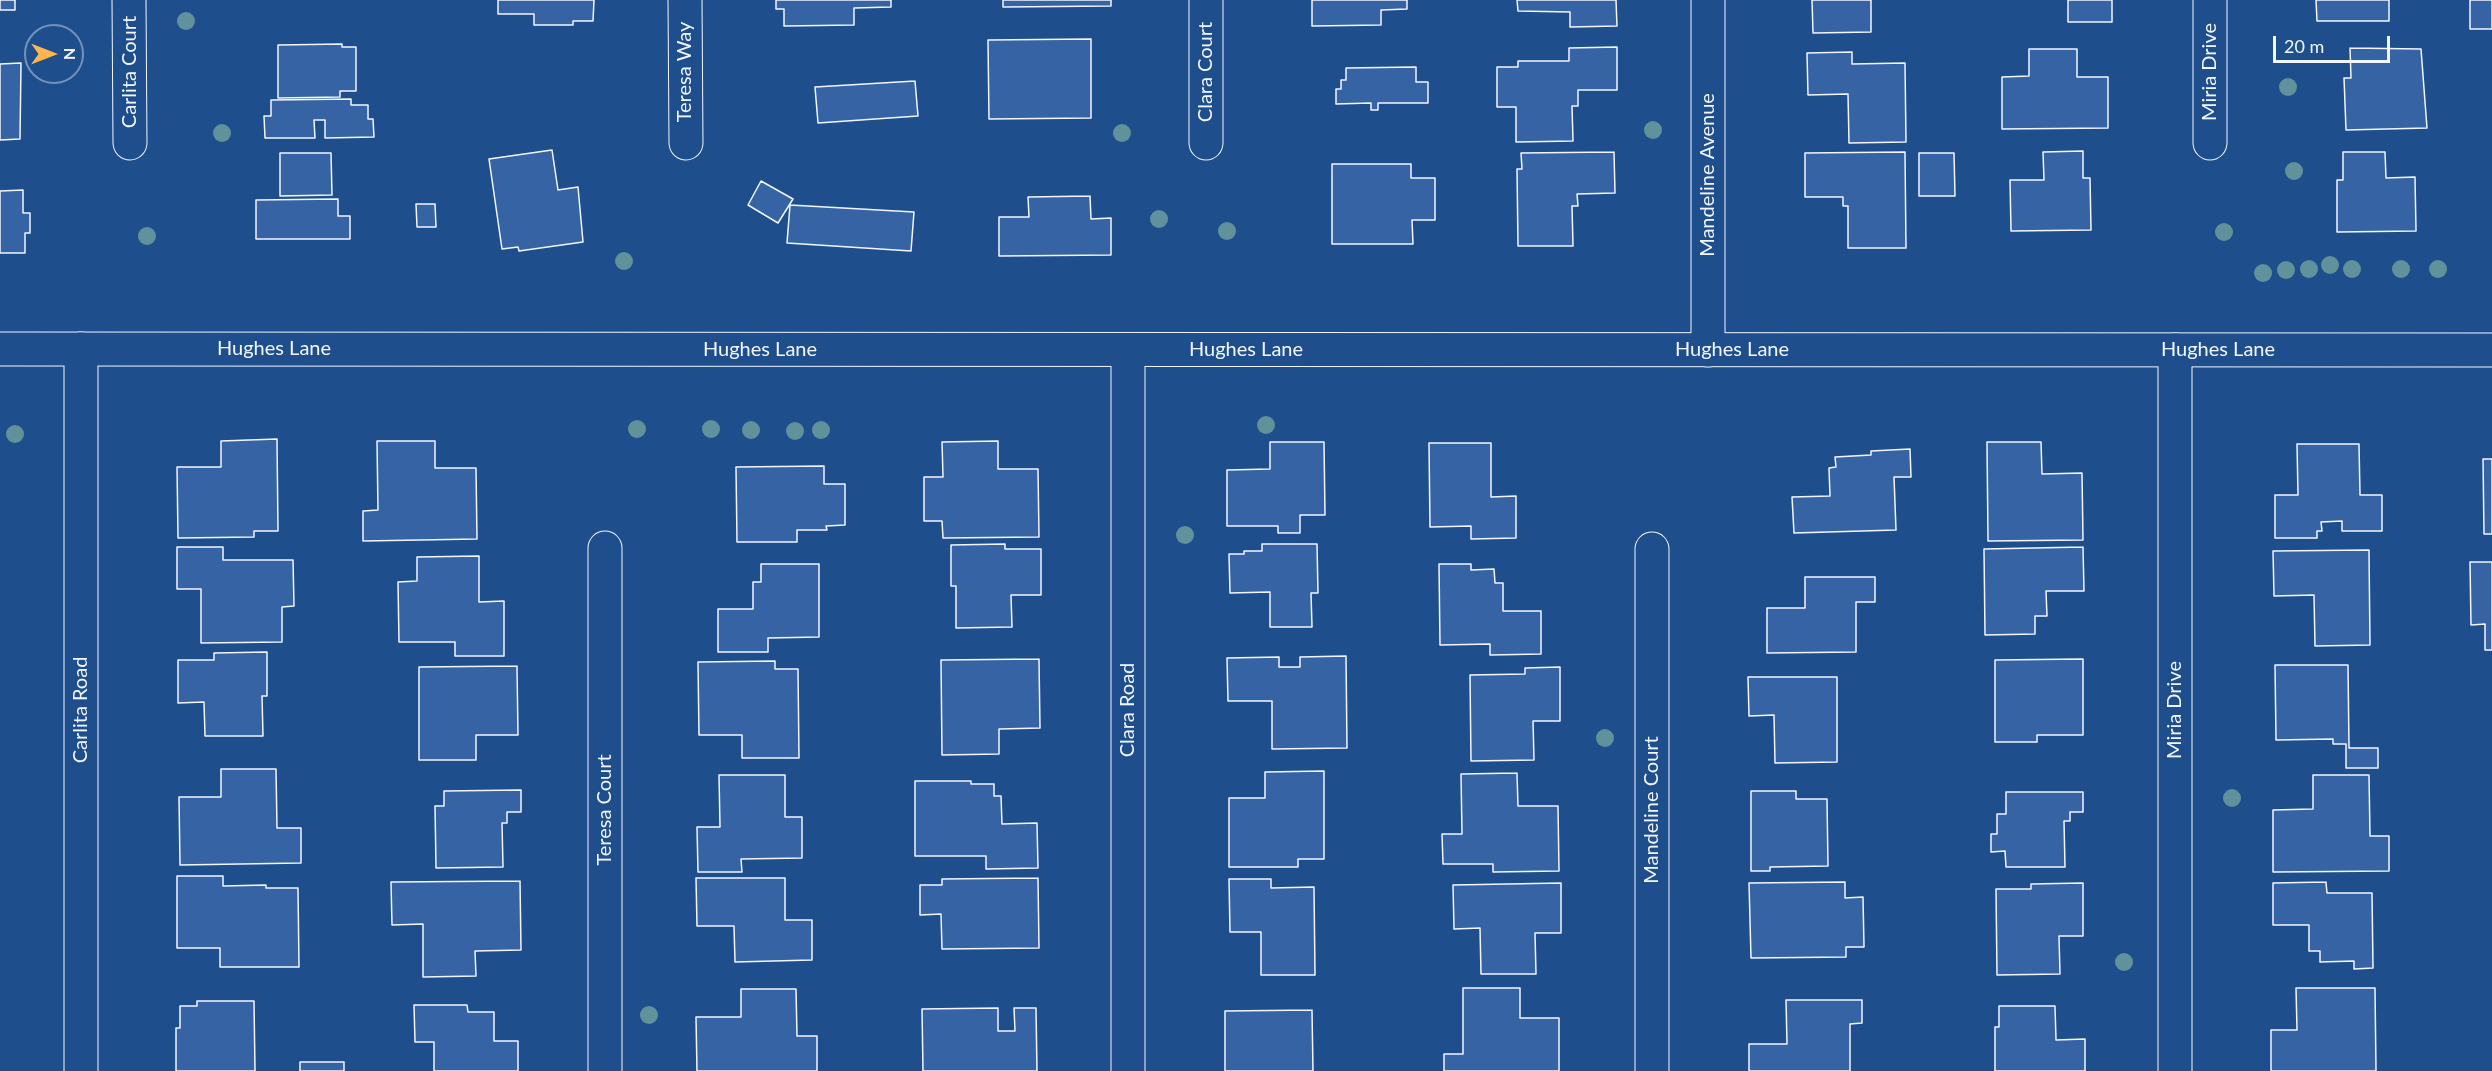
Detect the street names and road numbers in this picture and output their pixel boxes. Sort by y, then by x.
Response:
street label: Carlita Court [118,16,142,128]
street label: Teresa Way [673,22,697,122]
street label: Clara Court [1194,22,1218,122]
street label: Miria Drive [2198,23,2222,121]
street label: Mandeline Avenue [1696,93,1720,257]
street label: Hughes Lane [217,337,331,361]
street label: Hughes Lane [703,338,817,362]
street label: Hughes Lane [1189,338,1303,362]
street label: Hughes Lane [1675,338,1789,362]
street label: Hughes Lane [2161,338,2275,362]
street label: Carlita Road [69,657,93,763]
street label: Miria Drive [2163,661,2187,759]
street label: Clara Road [1116,663,1140,757]
street label: Mandeline Court [1640,736,1664,884]
street label: Teresa Court [593,754,617,866]

